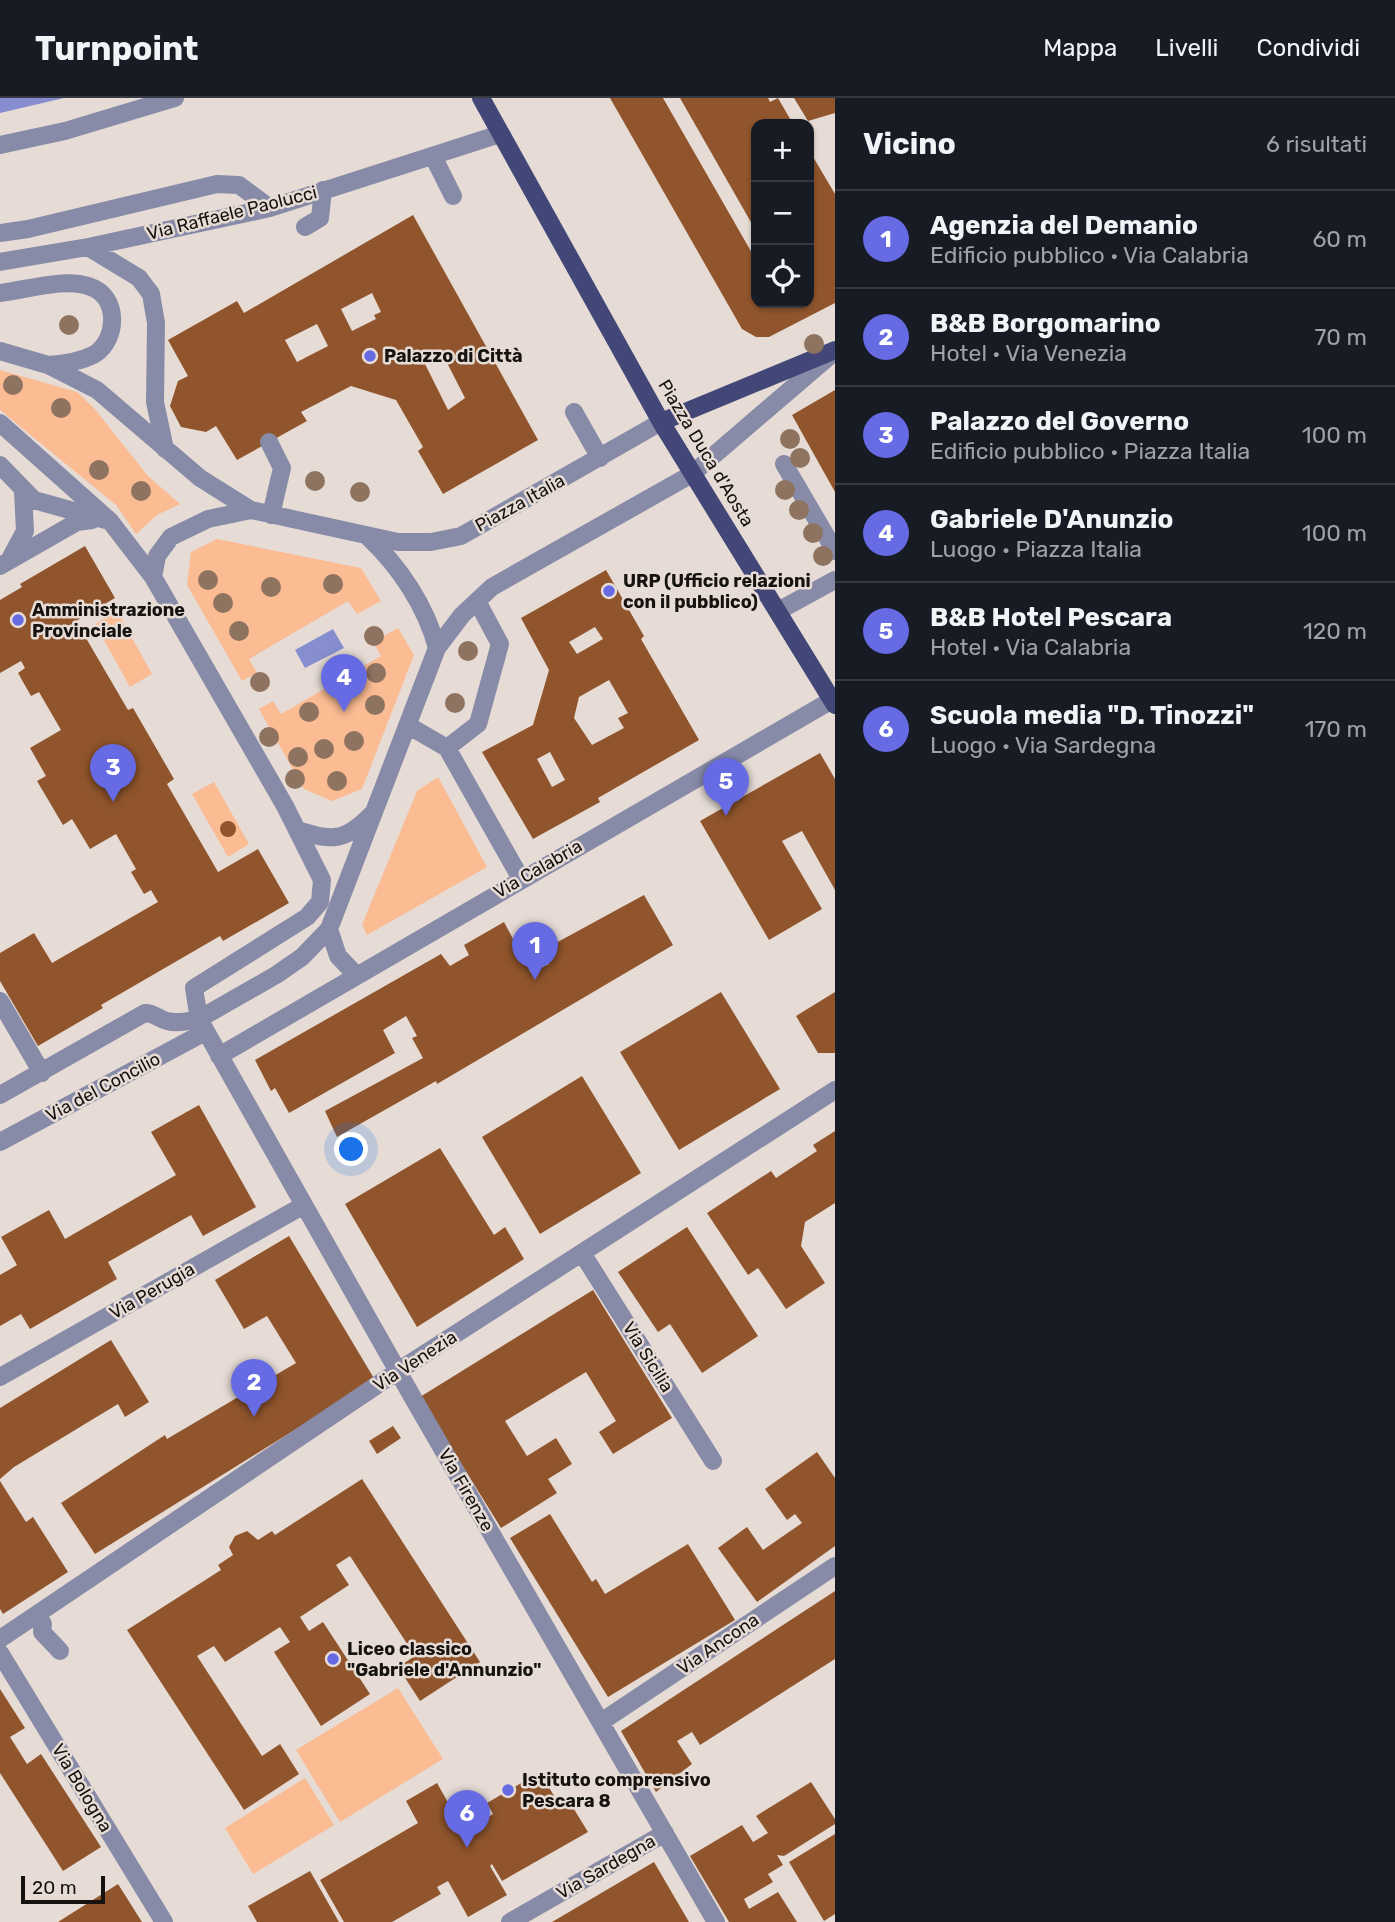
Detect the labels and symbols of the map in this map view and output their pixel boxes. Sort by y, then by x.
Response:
street label: Via Raffaele Paolucci [145,181,319,245]
place label: Palazzo di Città [384,345,523,367]
marker: Palazzo di Città [362,348,378,364]
street label: Piazza Duca d'Aosta [653,375,759,531]
street label: Piazza Italia [471,469,569,537]
place label: URP (Ufficio relazioni con il pubblico) [623,570,811,613]
marker: URP (Ufficio relazioni con il pubblico) [601,583,617,599]
place label: Amministrazione Provinciale [32,599,185,642]
marker: Amministrazione Provinciale [10,612,26,628]
pin: 4 [321,654,367,712]
pin: 3 [90,744,136,802]
pin: 5 [703,758,749,816]
street label: Via Calabria [490,835,586,903]
pin: 1 [512,922,558,980]
street label: Via del Concilio [42,1048,164,1126]
your location [334,1132,368,1166]
street label: Via Perugia [106,1258,198,1324]
street label: Via Sicilia [618,1318,678,1396]
street label: Via Venezia [369,1326,461,1396]
pin: 2 [231,1359,277,1417]
street label: Via Firenze [433,1445,499,1535]
street label: Via Ancona [673,1609,763,1679]
place label: Liceo classico "Gabriele d'Annunzio" [347,1638,541,1681]
marker: Liceo classico "Gabriele d'Annunzio" [325,1651,341,1667]
street label: Via Bologna [47,1740,117,1836]
place label: Istituto comprensivo Pescara 8 [522,1769,711,1812]
marker: Istituto comprensivo Pescara 8 [500,1782,516,1798]
pin: 6 [444,1790,490,1848]
street label: Via Sardegna [553,1830,659,1904]
scale bar [21,1873,105,1905]

